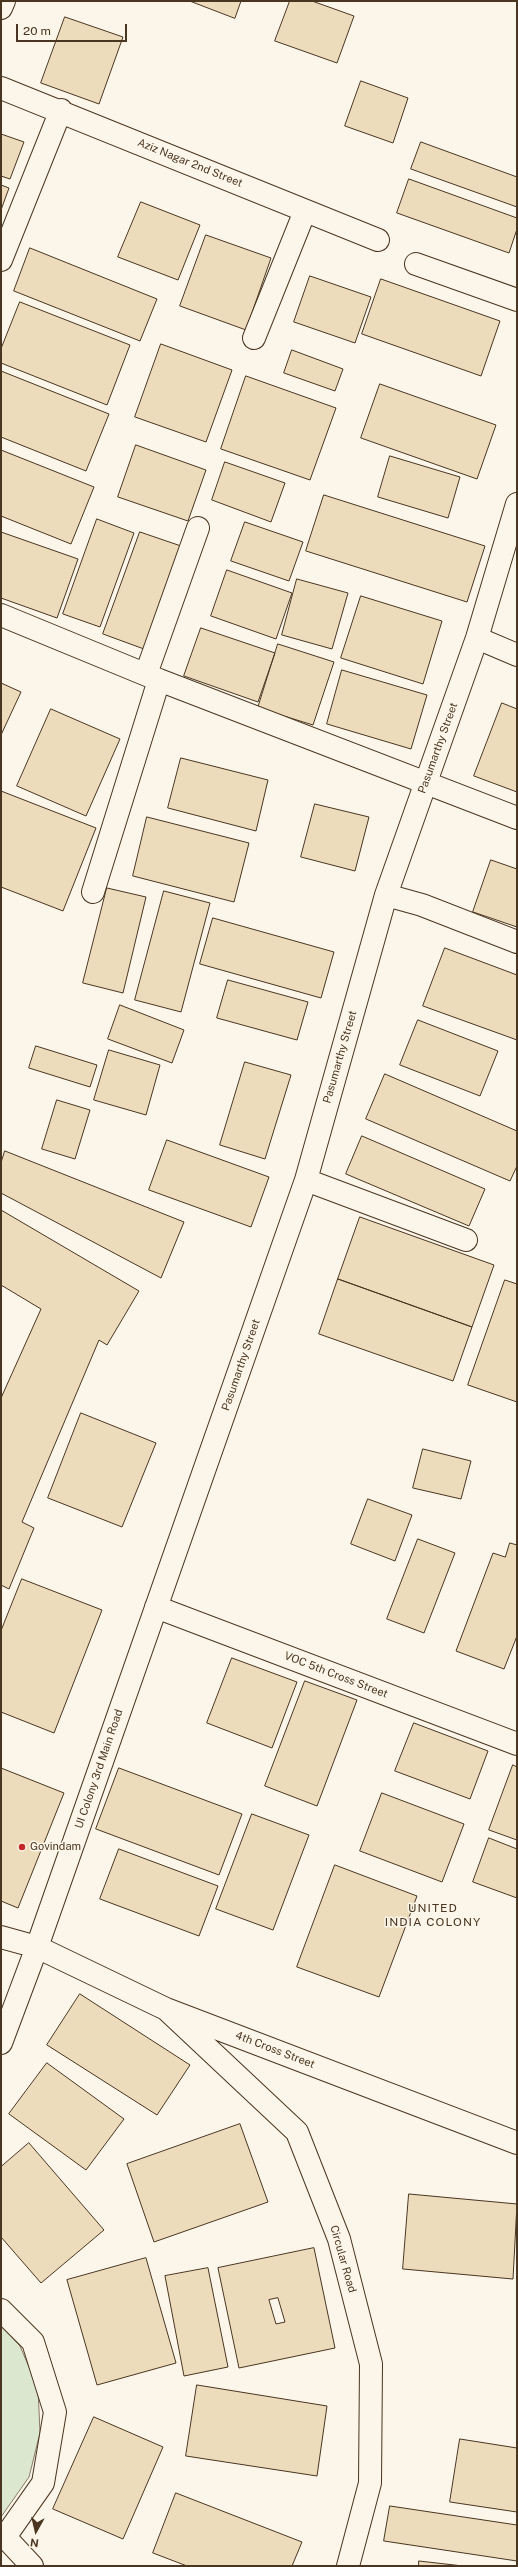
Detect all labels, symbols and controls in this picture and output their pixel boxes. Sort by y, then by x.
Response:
scale bar [18,16,129,42]
text: 20 m [23,24,51,38]
street label: Aziz Nagar 2nd Street [136,136,244,190]
street label: Pasumarthy Street [415,701,461,795]
street label: Pasumarthy Street [320,1009,360,1105]
street label: Pasumarthy Street [219,1318,263,1412]
street label: VOC 5th Cross Street [282,1649,390,1701]
street label: UI Colony 3rd Main Road [72,1708,126,1830]
place label: Govindam [30,1840,81,1854]
marker: Govindam [17,1842,27,1852]
district label: UNITED INDIA COLONY [385,1901,481,1929]
street label: 4th Cross Street [233,2029,317,2071]
street label: Circular Road [327,2224,359,2294]
north arrow [16,2511,56,2551]
text: N [29,2536,39,2549]

